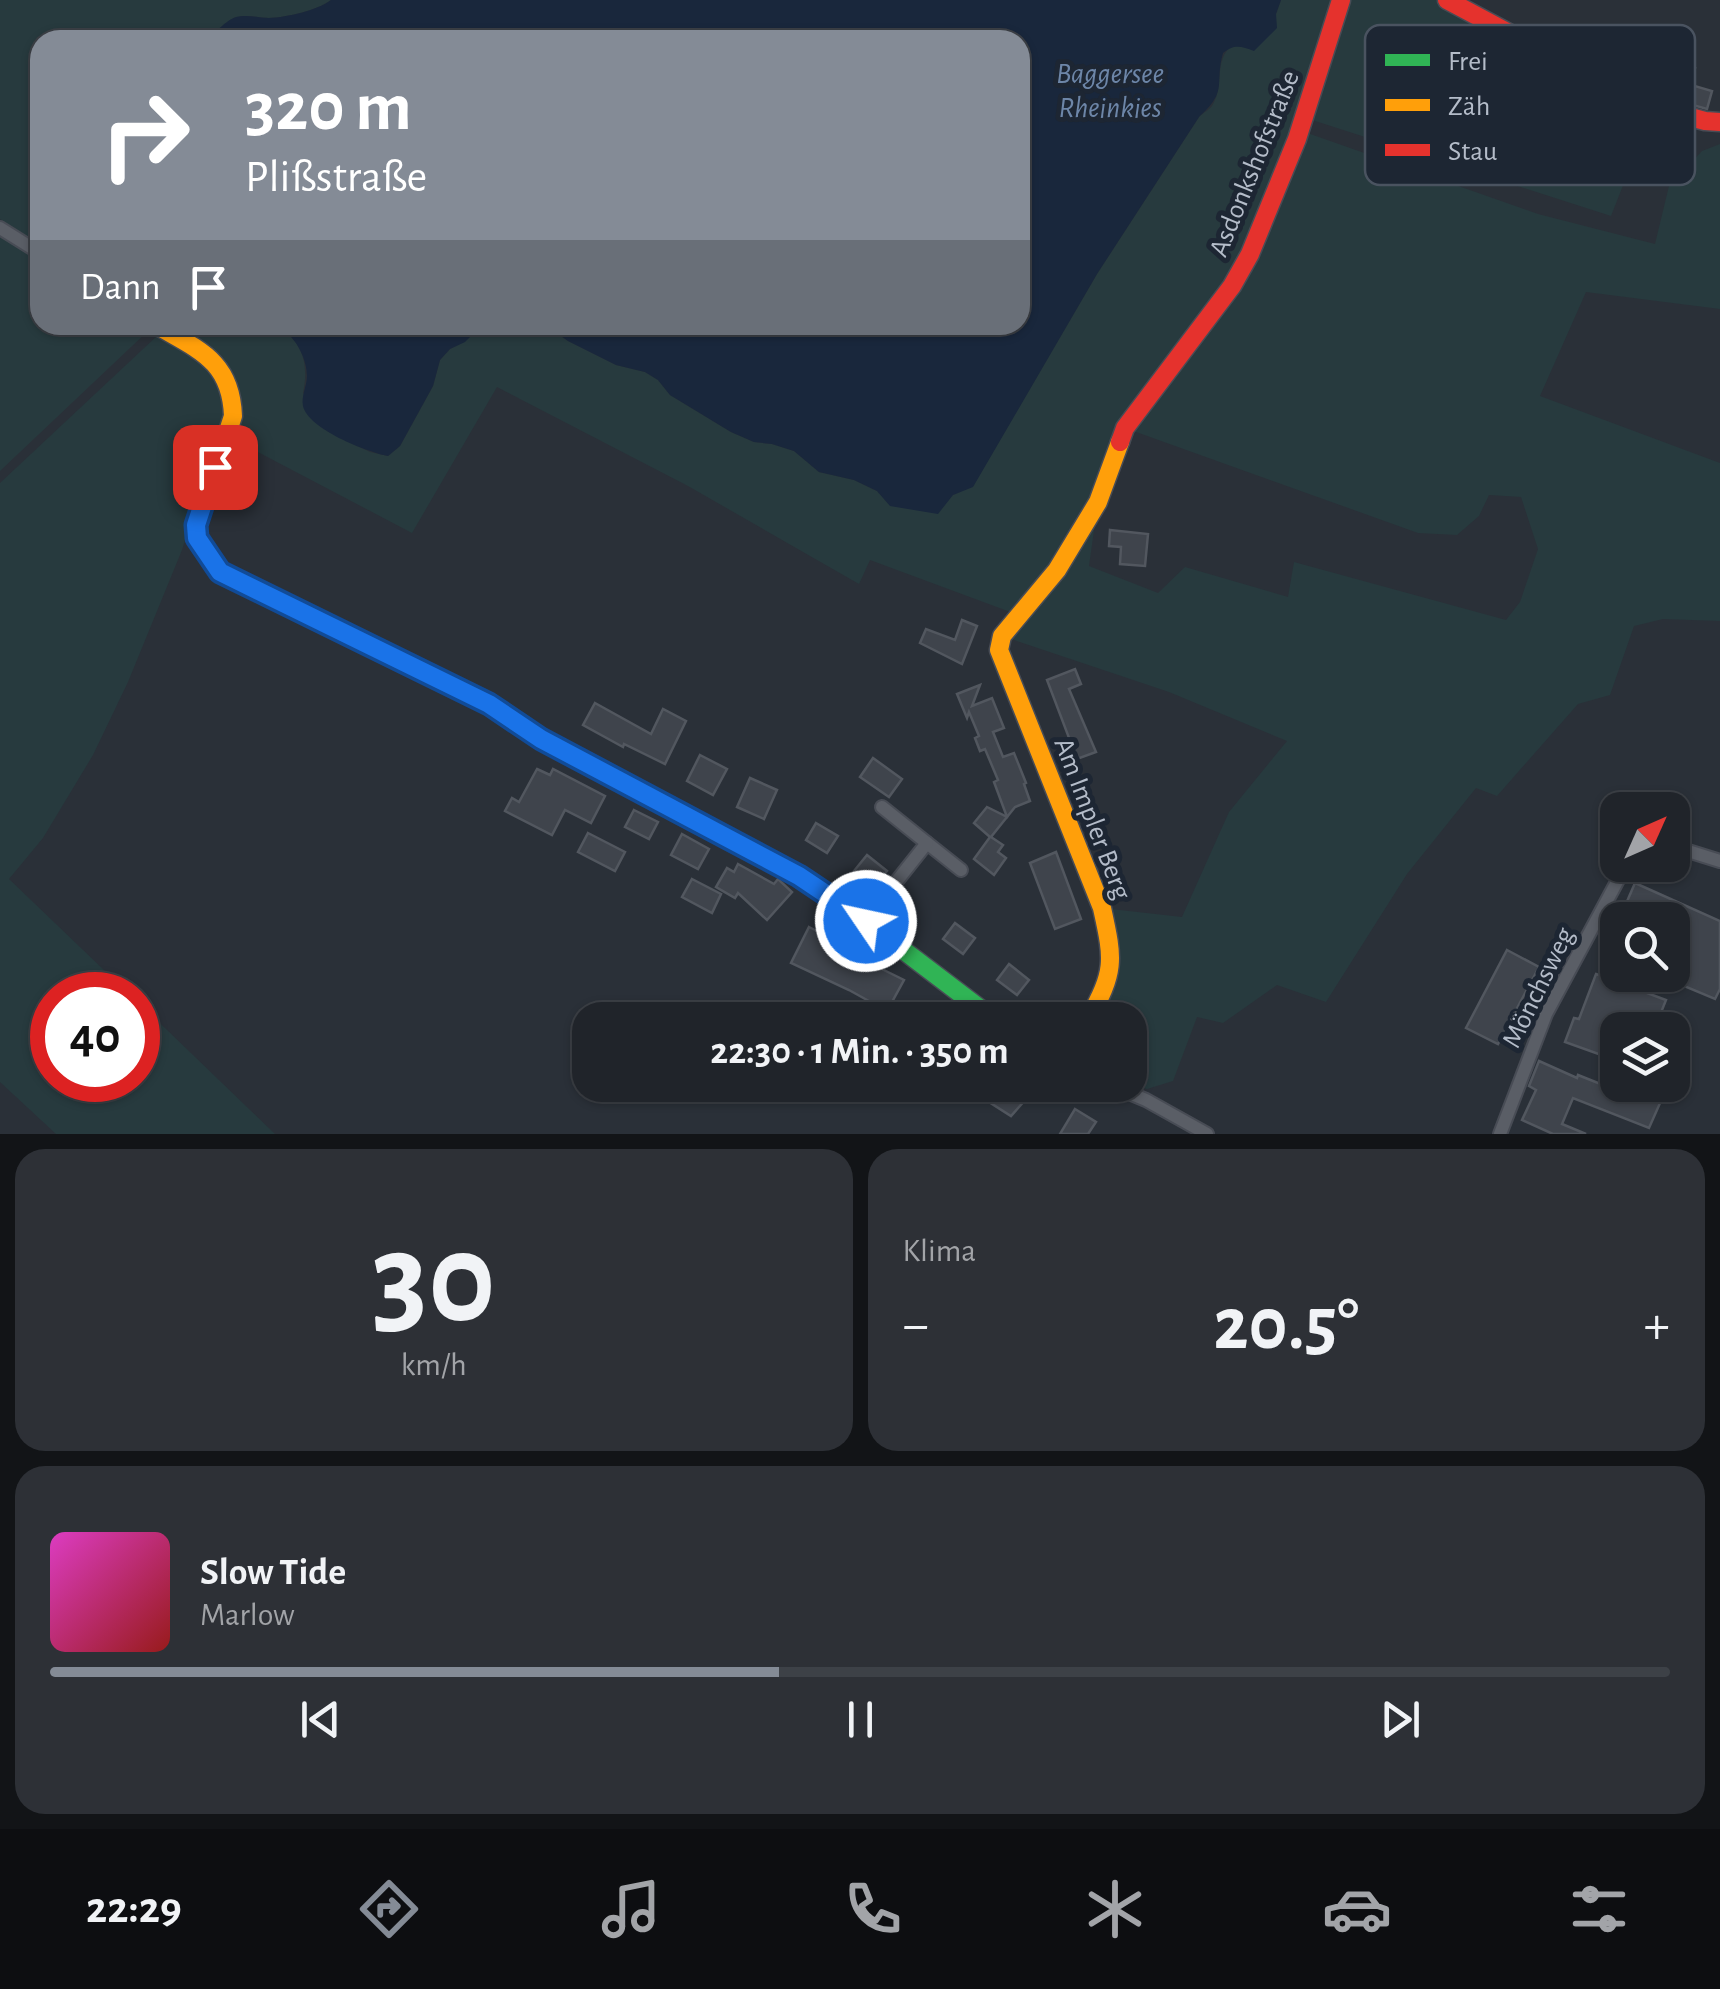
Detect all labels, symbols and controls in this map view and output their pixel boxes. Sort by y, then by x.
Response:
legend [1365,25,1695,185]
text: Frei [1448,48,1488,76]
water label: Baggersee Rheinkies [1056,59,1164,123]
street label: Asdonkshofstraße [1205,67,1305,261]
icon: right [80,70,210,200]
text: 320 m [245,73,412,143]
text: Zäh [1448,93,1490,121]
text: Stau [1448,138,1497,166]
text: Plißstraße [245,155,427,200]
icon: arrive [181,260,236,315]
text: Dann [80,269,161,307]
pin [173,425,258,510]
icon: arrive [188,440,243,495]
street label: Am Impler Berg [1048,734,1136,904]
north arrow [1600,792,1690,882]
map controls [1600,792,1690,1102]
position arrow [814,869,918,973]
button: search [1600,902,1690,992]
street label: Mönchsweg [1498,923,1580,1052]
speed limit sign: 40 [30,972,160,1102]
button: layers [1600,1012,1690,1102]
text: 22:30 · 1 Min. · 350 m [710,1033,1009,1071]
text: 30 [372,1216,496,1346]
text: Klima [903,1235,976,1267]
text: 20.5° [1213,1288,1359,1363]
text: − [903,1298,929,1353]
text: + [1644,1298,1670,1353]
text: km/h [401,1349,467,1381]
text: Slow Tide [200,1554,346,1592]
text: Marlow [200,1599,295,1631]
icon: previous [293,1692,348,1747]
icon: pause [833,1692,888,1747]
icon: next [1373,1692,1428,1747]
icon: directions [354,1874,424,1944]
icon: music [596,1874,666,1944]
icon: phone [838,1874,908,1944]
icon: climate [1080,1874,1150,1944]
icon: car [1322,1874,1392,1944]
icon: filters [1564,1874,1634,1944]
text: 22:29 [86,1886,182,1931]

